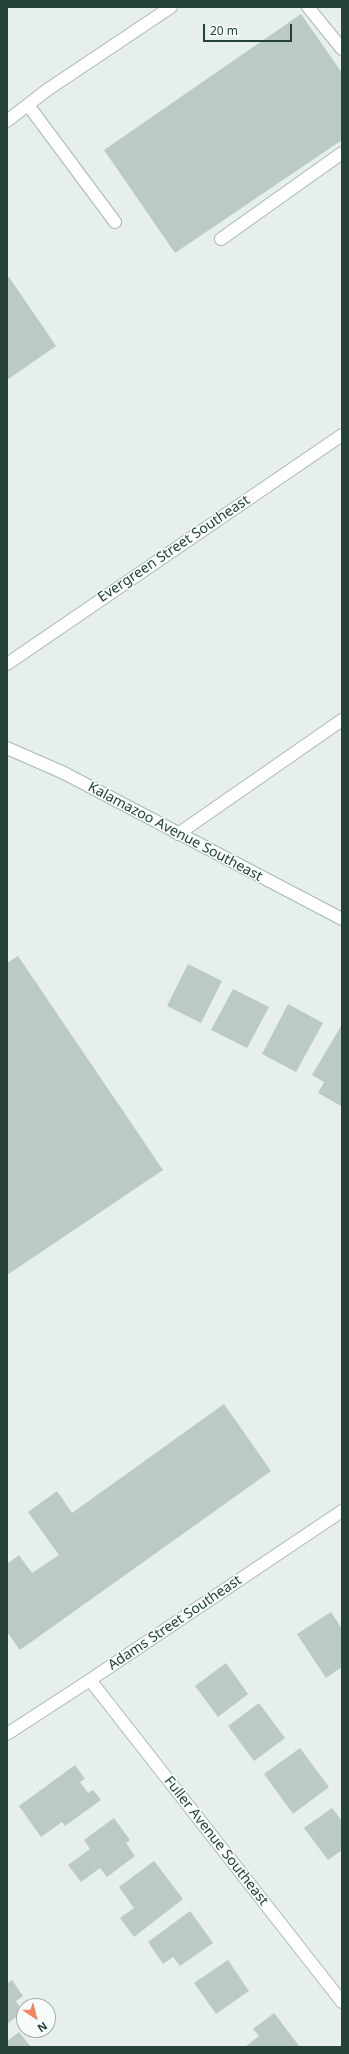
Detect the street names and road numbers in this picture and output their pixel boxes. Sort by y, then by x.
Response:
street label: Evergreen Street Southeast [95,492,253,606]
street label: Kalamazoo Avenue Southeast [85,779,265,885]
street label: Adams Street Southeast [105,1572,245,1674]
street label: Fuller Avenue Southeast [160,1773,272,1909]

